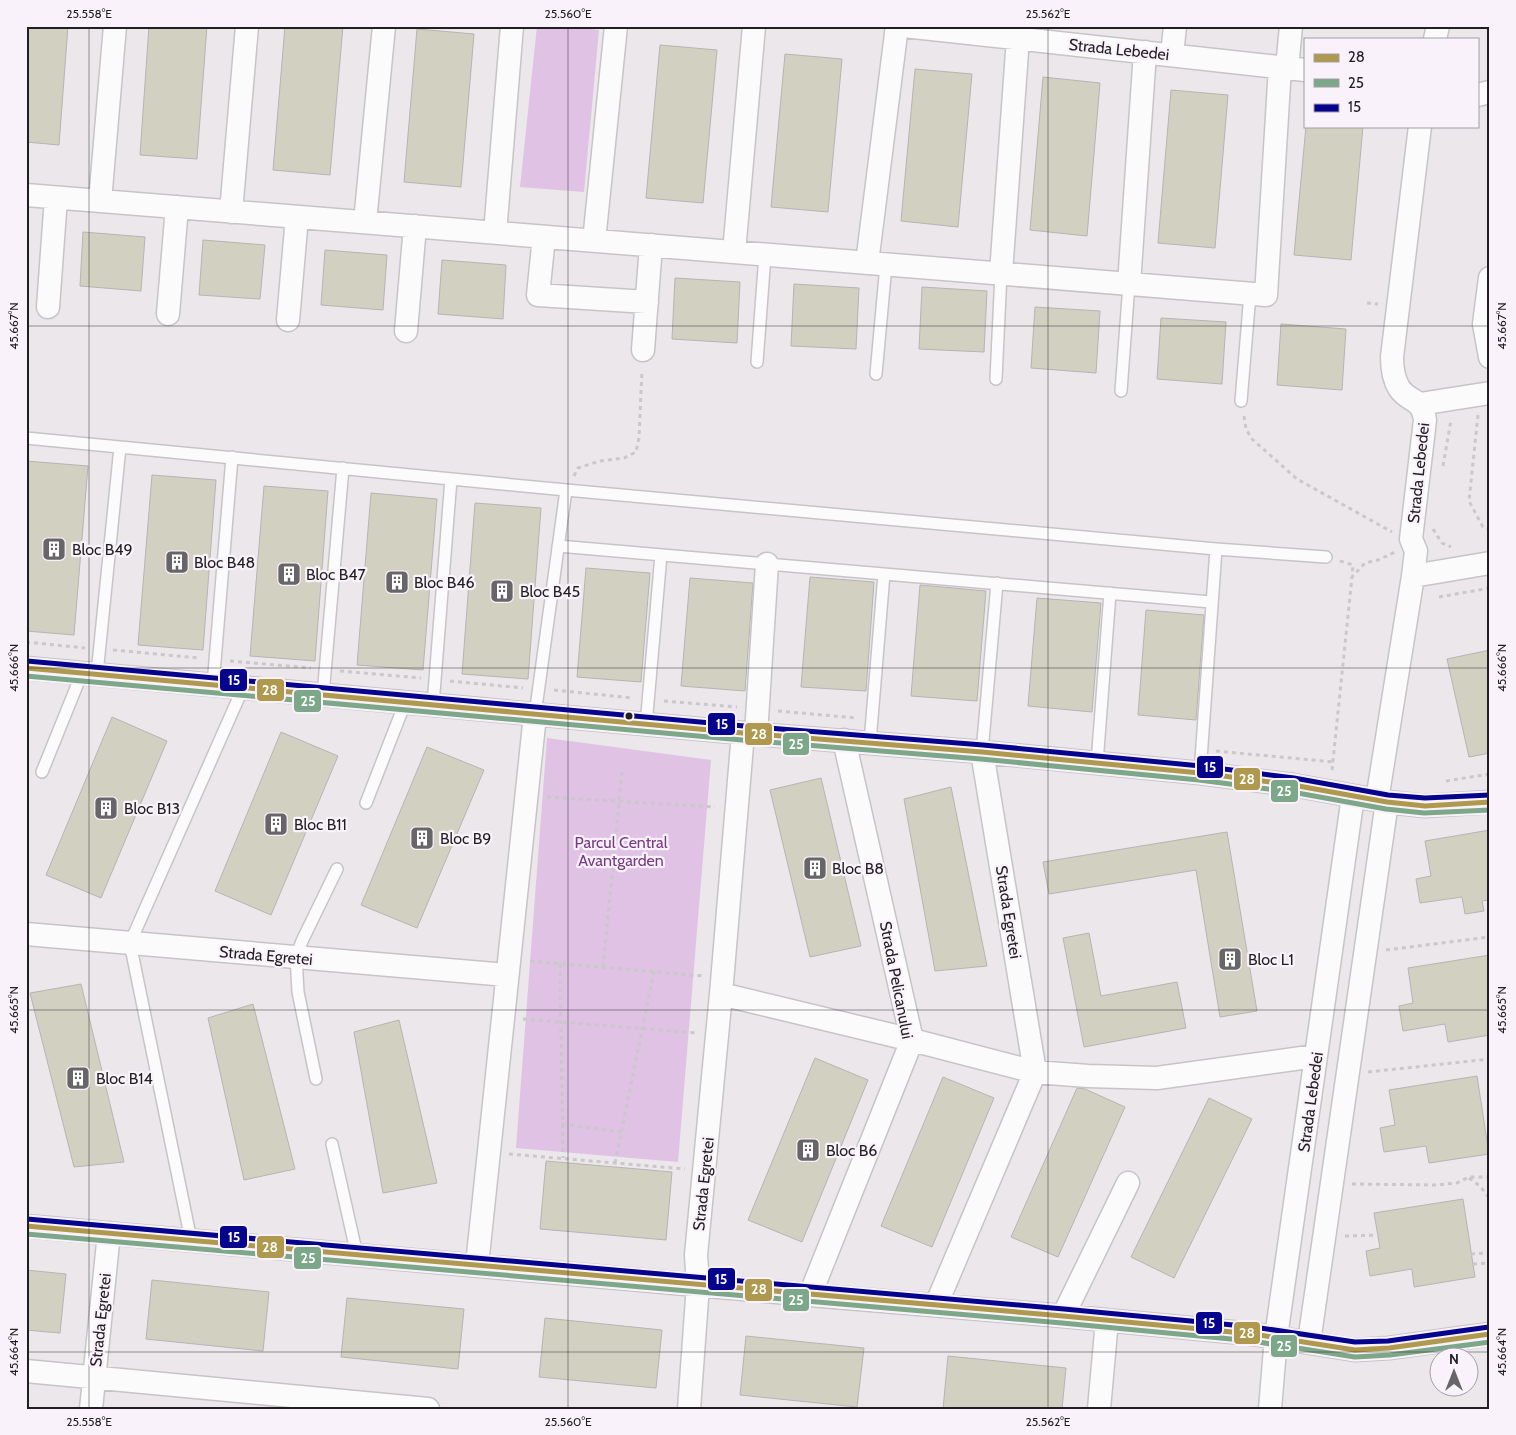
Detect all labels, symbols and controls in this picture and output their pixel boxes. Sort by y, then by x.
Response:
text: 25.558°E [66,6,112,21]
text: 25.560°E [544,6,592,21]
text: 25.562°E [1025,6,1071,21]
street label: Strada Lebedei [1068,35,1170,64]
legend [1304,38,1478,128]
text: 28 [1348,48,1365,66]
text: 25 [1348,74,1364,92]
text: 15 [1348,98,1361,116]
text: 45.667°N [6,302,21,350]
text: 45.667°N [1494,302,1509,350]
street label: Strada Lebedei [1404,422,1433,524]
building icon: Bloc B49 [41,536,67,562]
place label: Bloc B49 [72,540,133,559]
building icon: Bloc B48 [164,549,190,575]
place label: Bloc B48 [194,553,255,572]
building icon: Bloc B47 [276,561,302,587]
place label: Bloc B47 [306,565,366,584]
building icon: Bloc B46 [384,569,410,595]
place label: Bloc B46 [414,573,475,592]
building icon: Bloc B45 [489,578,515,604]
place label: Bloc B45 [520,582,580,601]
text: 45.666°N [6,644,21,692]
text: 45.666°N [1494,644,1509,692]
line badge: 15 [219,668,248,692]
text: 15 [228,671,240,689]
line badge: 28 [256,678,285,702]
text: 28 [262,681,278,699]
line badge: 25 [293,689,322,713]
text: 25 [301,692,315,710]
unlabelled marker [624,711,634,721]
line badge: 15 [707,712,736,736]
text: 15 [716,715,728,733]
line badge: 28 [744,722,773,746]
text: 28 [751,725,767,743]
line badge: 25 [782,732,810,756]
text: 25 [789,735,803,753]
line badge: 15 [1196,755,1224,779]
text: 15 [1204,758,1216,776]
line badge: 28 [1233,767,1261,791]
text: 28 [1239,770,1255,788]
line badge: 25 [1270,779,1299,803]
text: 25 [1277,782,1291,800]
building icon: Bloc B13 [93,795,119,821]
place label: Bloc B13 [124,799,180,818]
building icon: Bloc B11 [263,811,289,837]
place label: Bloc B11 [294,815,347,834]
building icon: Bloc B9 [409,825,435,851]
place label: Bloc B9 [440,829,491,848]
park label: Parcul Central Avantgarden [575,833,668,870]
building icon: Bloc B8 [802,855,828,881]
place label: Bloc B8 [832,859,884,878]
street label: Strada Egretei [992,864,1025,960]
street label: Strada Pelicanului [876,920,917,1041]
street label: Strada Egretei [218,942,314,969]
building icon: Bloc L1 [1217,946,1243,972]
place label: Bloc L1 [1248,950,1294,969]
text: 45.665°N [6,986,21,1034]
text: 45.665°N [1494,986,1509,1034]
street label: Strada Lebedei [1294,1051,1327,1153]
building icon: Bloc B14 [65,1065,91,1091]
place label: Bloc B14 [96,1069,153,1088]
street label: Strada Egretei [689,1136,718,1232]
building icon: Bloc B6 [795,1137,821,1163]
place label: Bloc B6 [826,1141,877,1160]
line badge: 15 [219,1225,248,1249]
text: 15 [228,1228,240,1246]
line badge: 28 [256,1235,285,1259]
text: 28 [262,1238,278,1256]
line badge: 25 [293,1246,322,1270]
text: 25 [301,1249,315,1267]
line badge: 15 [707,1267,736,1291]
text: 15 [715,1270,727,1288]
street label: Strada Egretei [86,1272,115,1368]
line badge: 28 [744,1278,773,1302]
text: 28 [751,1280,767,1298]
line badge: 25 [782,1288,810,1312]
text: 25 [789,1291,803,1309]
line badge: 15 [1195,1311,1223,1335]
text: 15 [1203,1314,1215,1332]
line badge: 28 [1233,1321,1261,1345]
text: 28 [1239,1324,1255,1342]
text: 45.664°N [6,1328,21,1376]
text: 45.664°N [1494,1328,1509,1376]
line badge: 25 [1270,1334,1298,1358]
text: 25 [1277,1337,1291,1355]
north arrow [1428,1348,1478,1398]
text: N [1449,1350,1459,1368]
text: 25.558°E [66,1414,112,1429]
text: 25.560°E [544,1414,592,1429]
text: 25.562°E [1025,1414,1071,1429]

